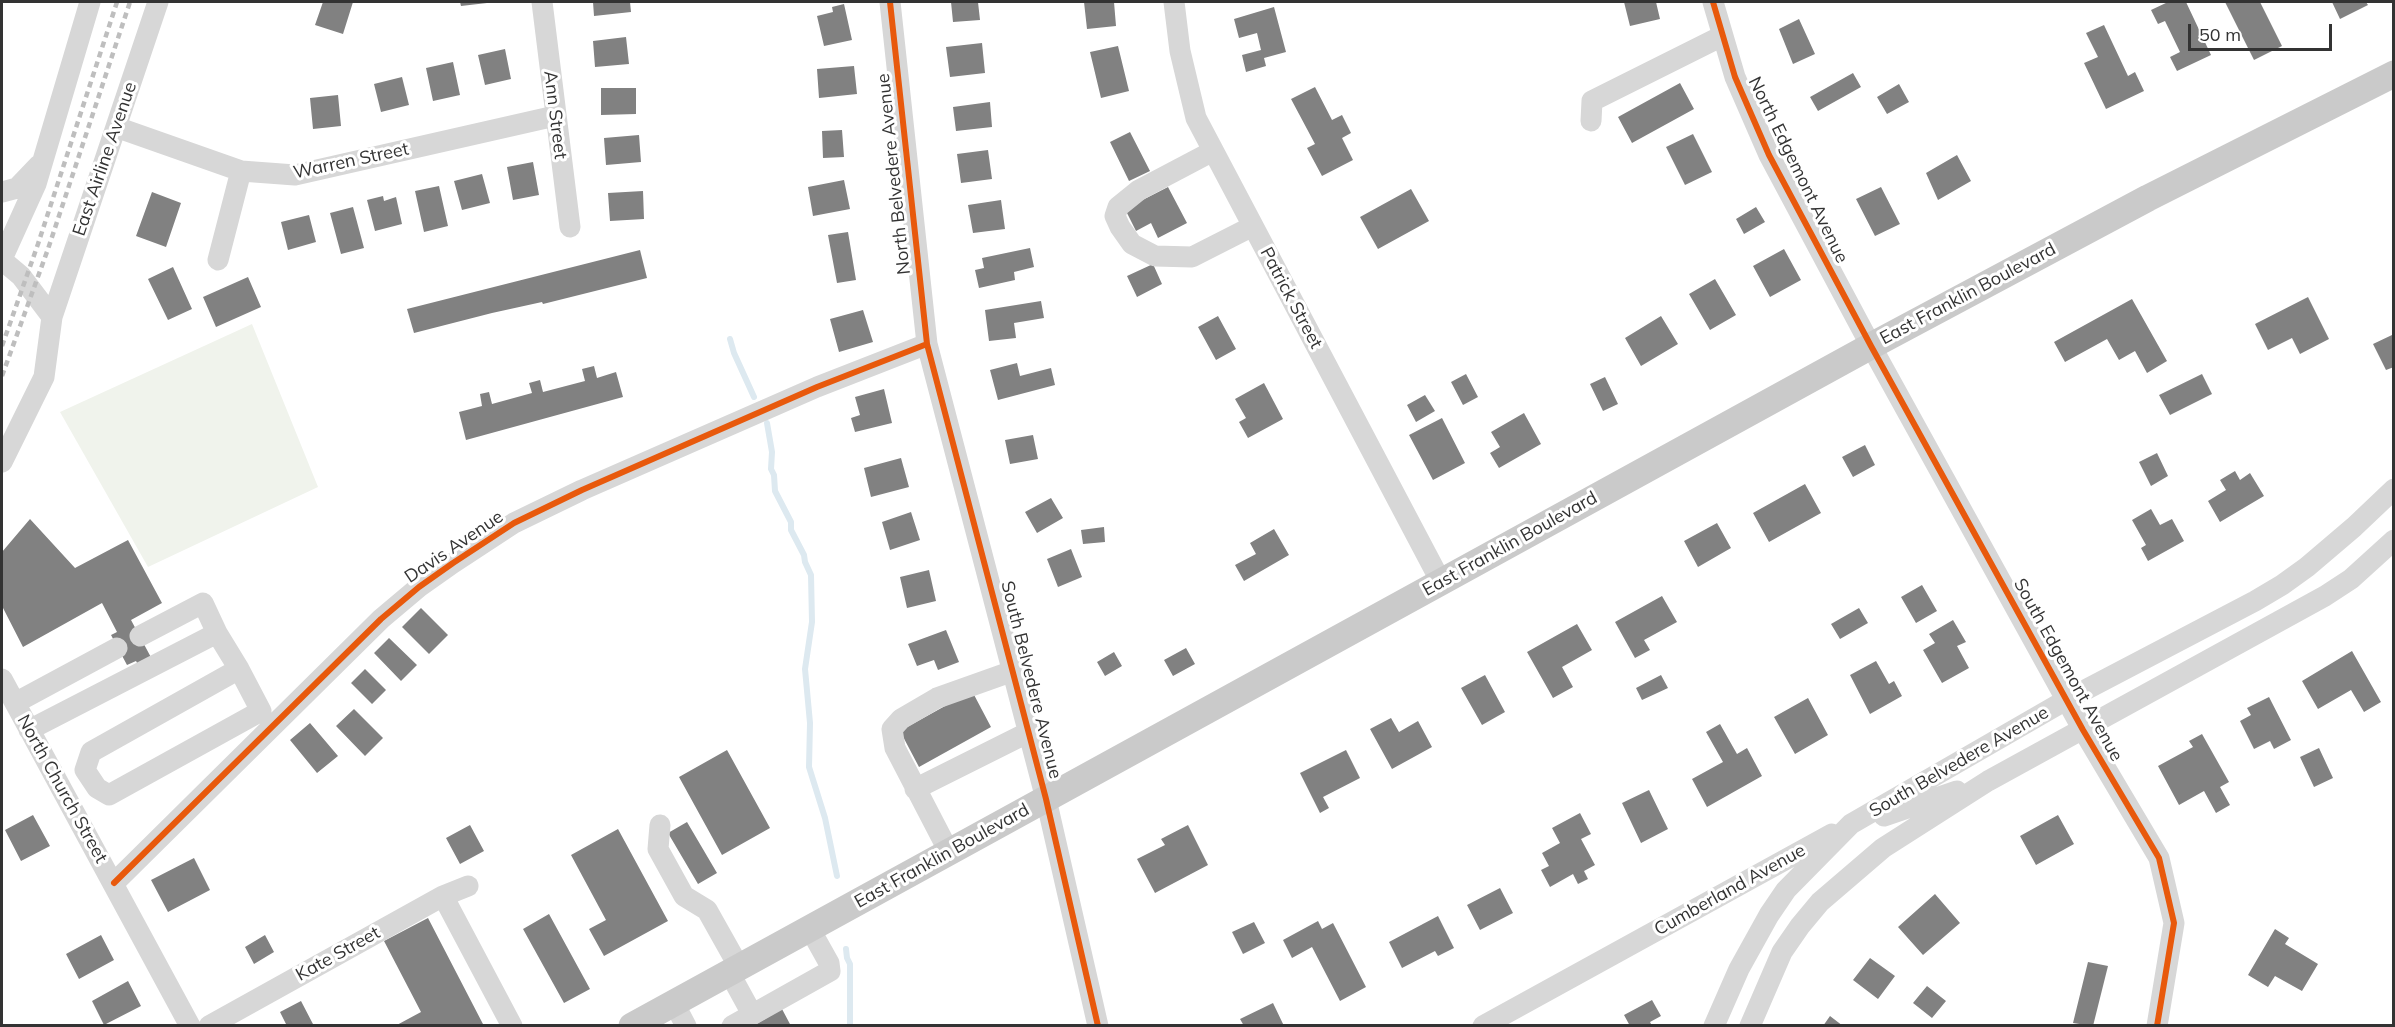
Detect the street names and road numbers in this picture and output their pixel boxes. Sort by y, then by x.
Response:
street label: Ann Street [539,70,571,160]
street label: North Belvedere Avenue [873,72,915,276]
street label: North Edgemont Avenue [1743,73,1853,267]
street label: East Airline Avenue [69,79,141,239]
street label: Warren Street [291,138,411,184]
street label: East Franklin Boulevard [1876,238,2060,350]
street label: Patrick Street [1255,244,1327,352]
street label: East Franklin Boulevard [1419,487,1601,601]
street label: Davis Avenue [401,506,507,588]
street label: South Edgemont Avenue [2009,575,2127,765]
street label: South Belvedere Avenue [996,579,1066,781]
street label: South Belvedere Avenue [1866,702,2052,822]
street label: North Church Street [12,711,112,867]
street label: East Franklin Boulevard [851,799,1033,913]
street label: Cumberland Avenue [1651,840,1809,940]
street label: Kate Street [292,922,384,986]

